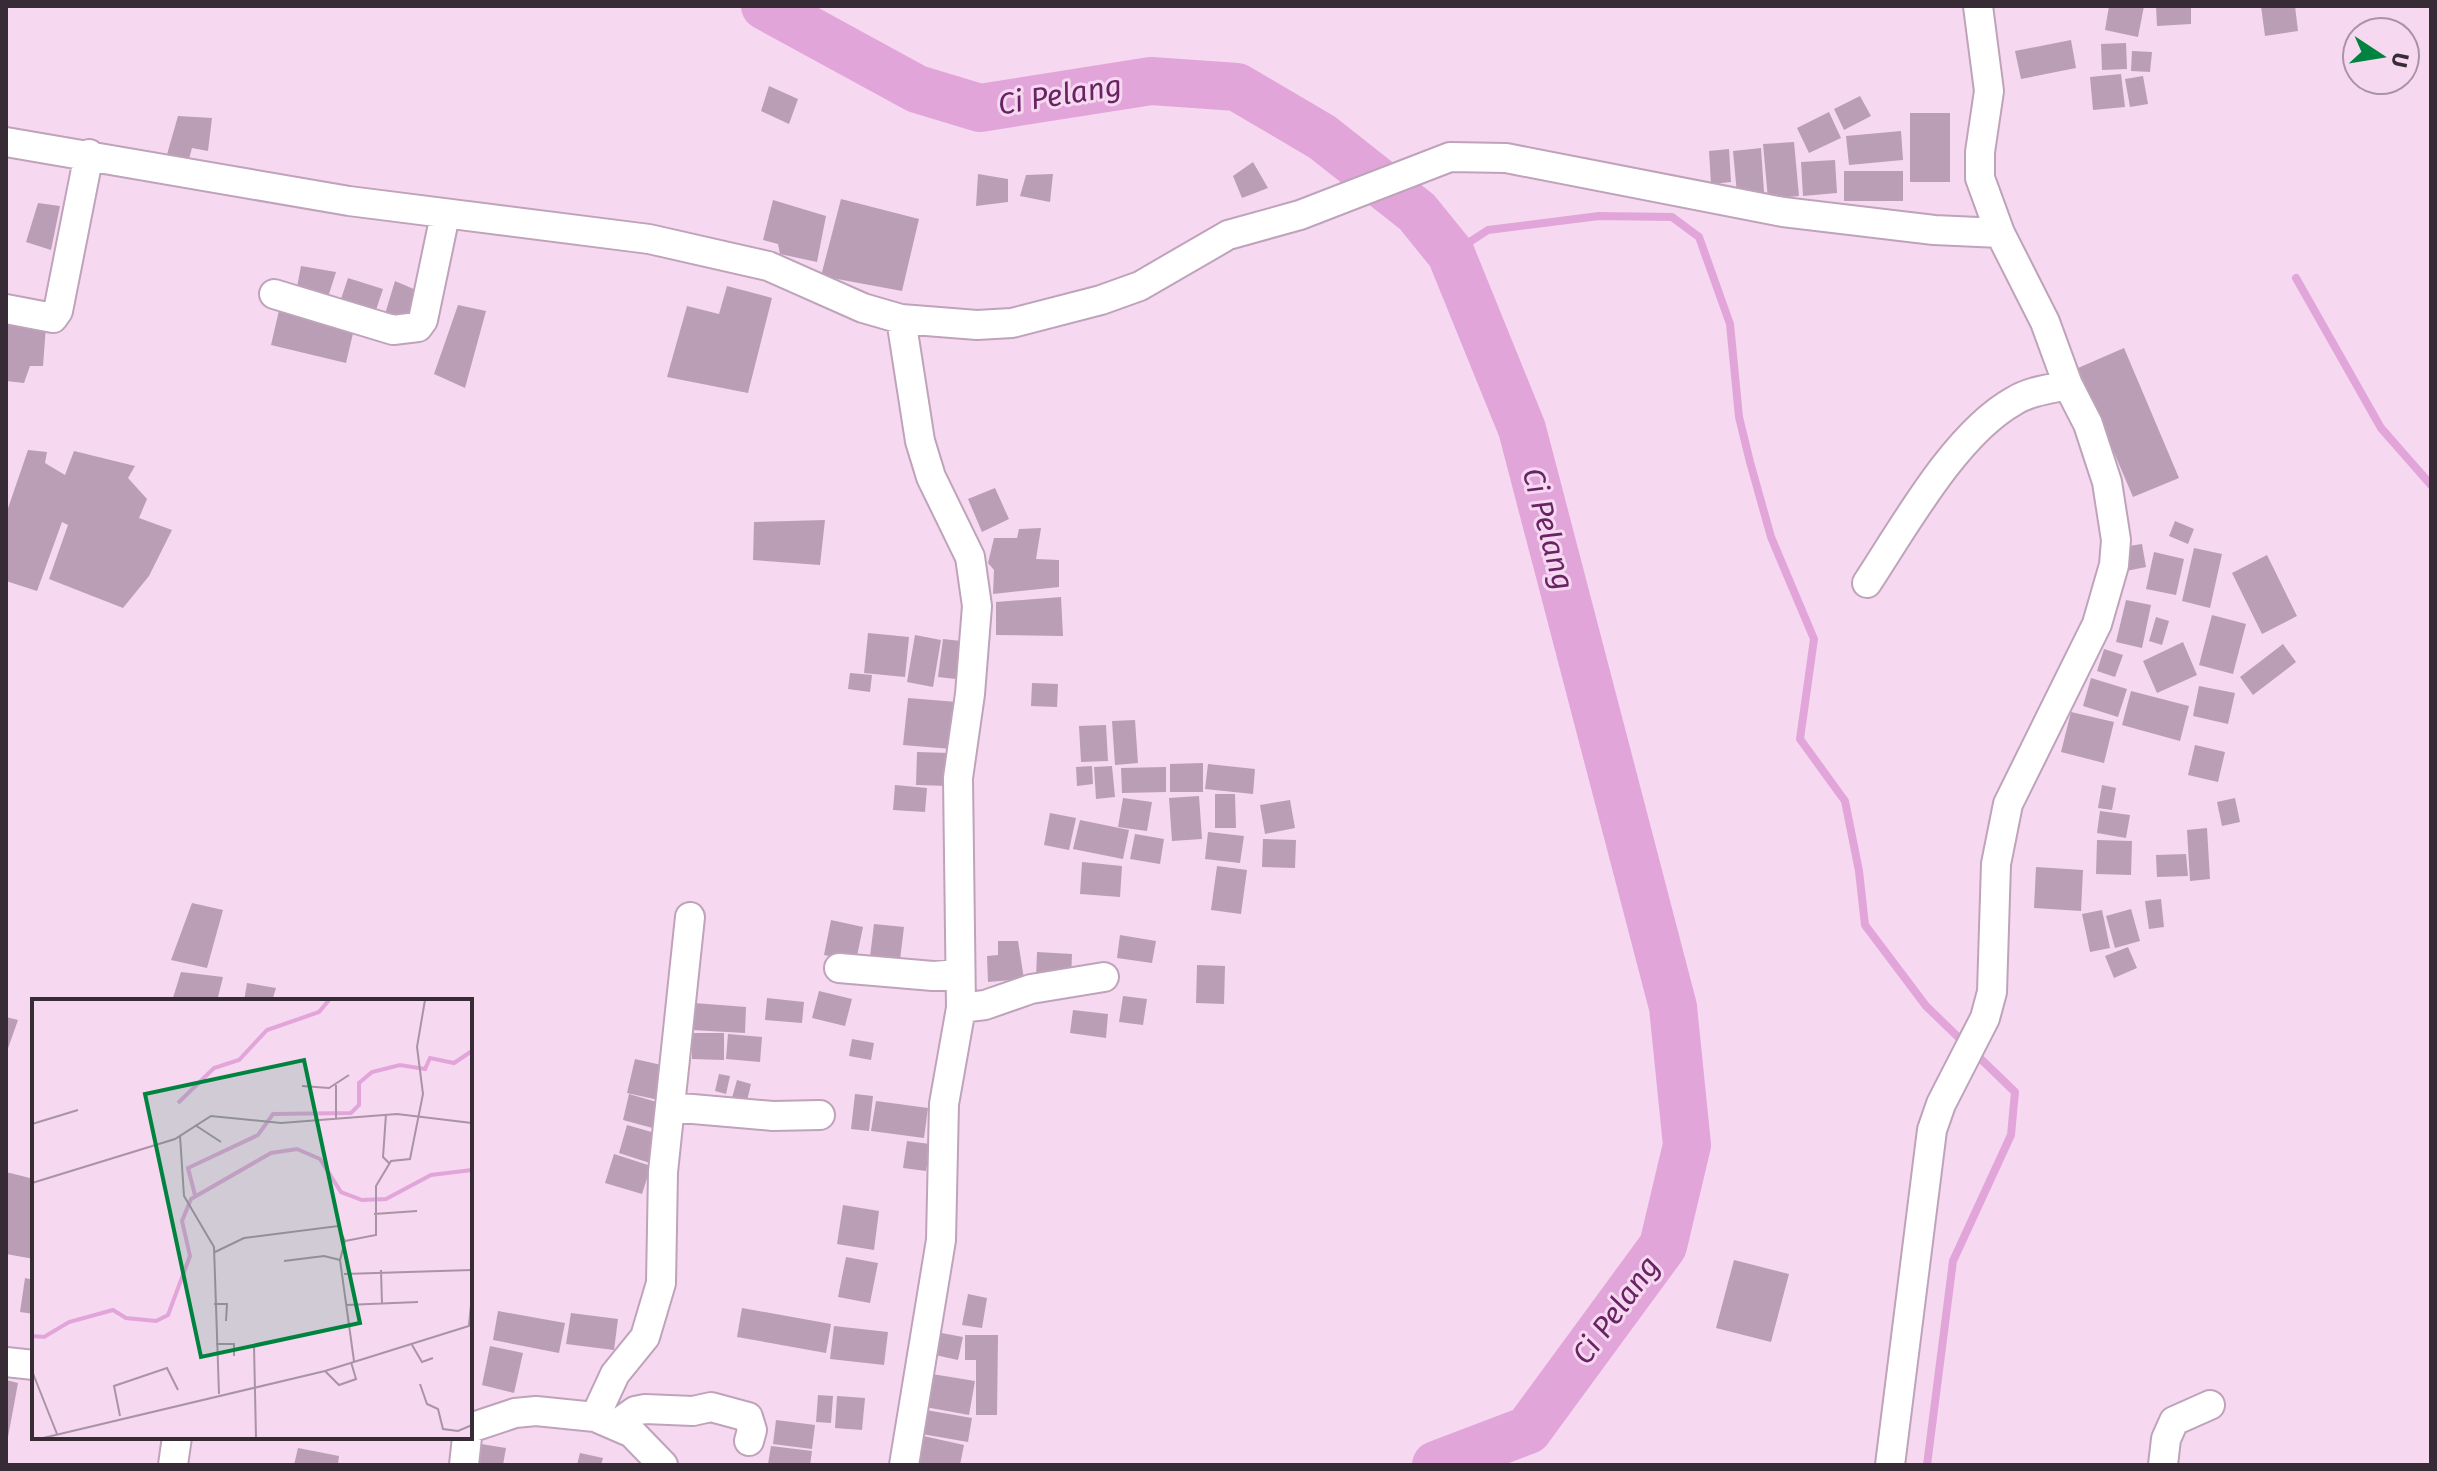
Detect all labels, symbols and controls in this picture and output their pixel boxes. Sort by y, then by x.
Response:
north arrow [2341,16,2421,96]
text: U [2385,50,2415,70]
water label: Ci Pelang [995,67,1125,123]
water label: Ci Pelang [1514,464,1582,594]
inset map [32,999,472,1439]
water label: Ci Pelang [1565,1249,1667,1371]

